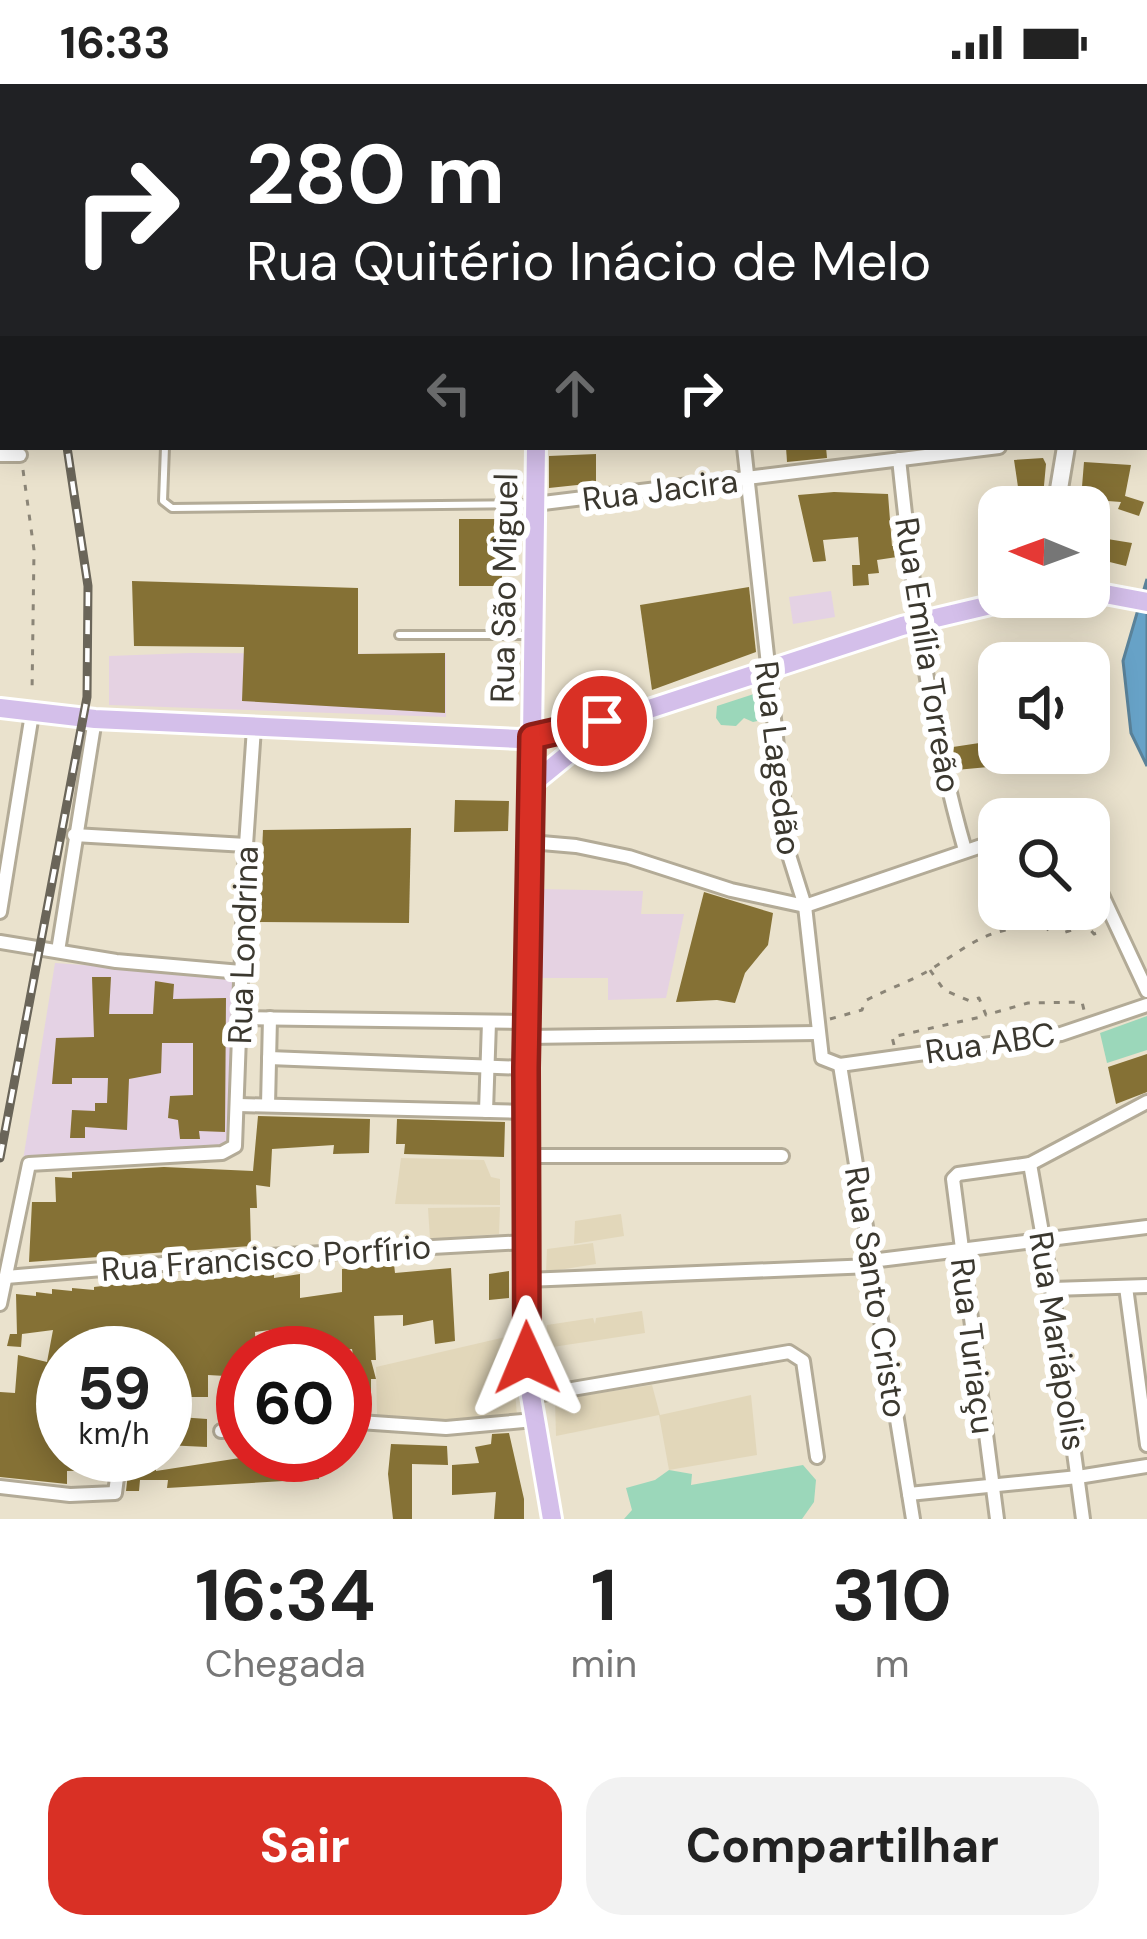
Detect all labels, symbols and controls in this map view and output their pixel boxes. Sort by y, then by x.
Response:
text: 16:33 [60,13,171,72]
text: 280 m [246,120,505,229]
icon: right [48,132,204,288]
text: Rua Quitério Inácio de Melo [246,226,931,297]
icon: left [416,360,482,426]
icon: ahead [542,360,608,426]
icon: right [668,360,734,426]
street label: Rua Jacira [580,459,740,521]
street label: Rua São Miguel [480,473,528,703]
north arrow [978,486,1110,618]
map controls [978,486,1110,930]
street label: Rua Emília Torreão [885,514,971,796]
button: sound [978,642,1110,774]
street label: Rua Lagedão [745,658,811,858]
pin [551,670,653,772]
icon: arrive [569,688,635,754]
button: search [978,798,1110,930]
street label: Rua Londrina [218,845,268,1045]
street label: Rua ABC [922,1013,1058,1073]
street label: Rua Santo Cristo [835,1163,917,1421]
street label: Rua Francisco Porfírio [99,1225,433,1291]
street label: Rua Mariápolis [1019,1228,1097,1454]
street label: Rua Turiaçu [941,1256,1005,1436]
position arrow [464,1295,590,1421]
speed limit sign: 60 [216,1326,372,1482]
text: 59 [77,1349,151,1428]
text: km/h [79,1414,149,1453]
text: 16:34 [195,1549,375,1642]
text: 1 [591,1549,617,1642]
text: 310 [832,1549,952,1642]
text: Chegada [205,1638,366,1689]
text: min [571,1638,637,1689]
text: m [875,1638,909,1689]
button: Sair [48,1777,562,1915]
button: Compartilhar [586,1777,1099,1915]

